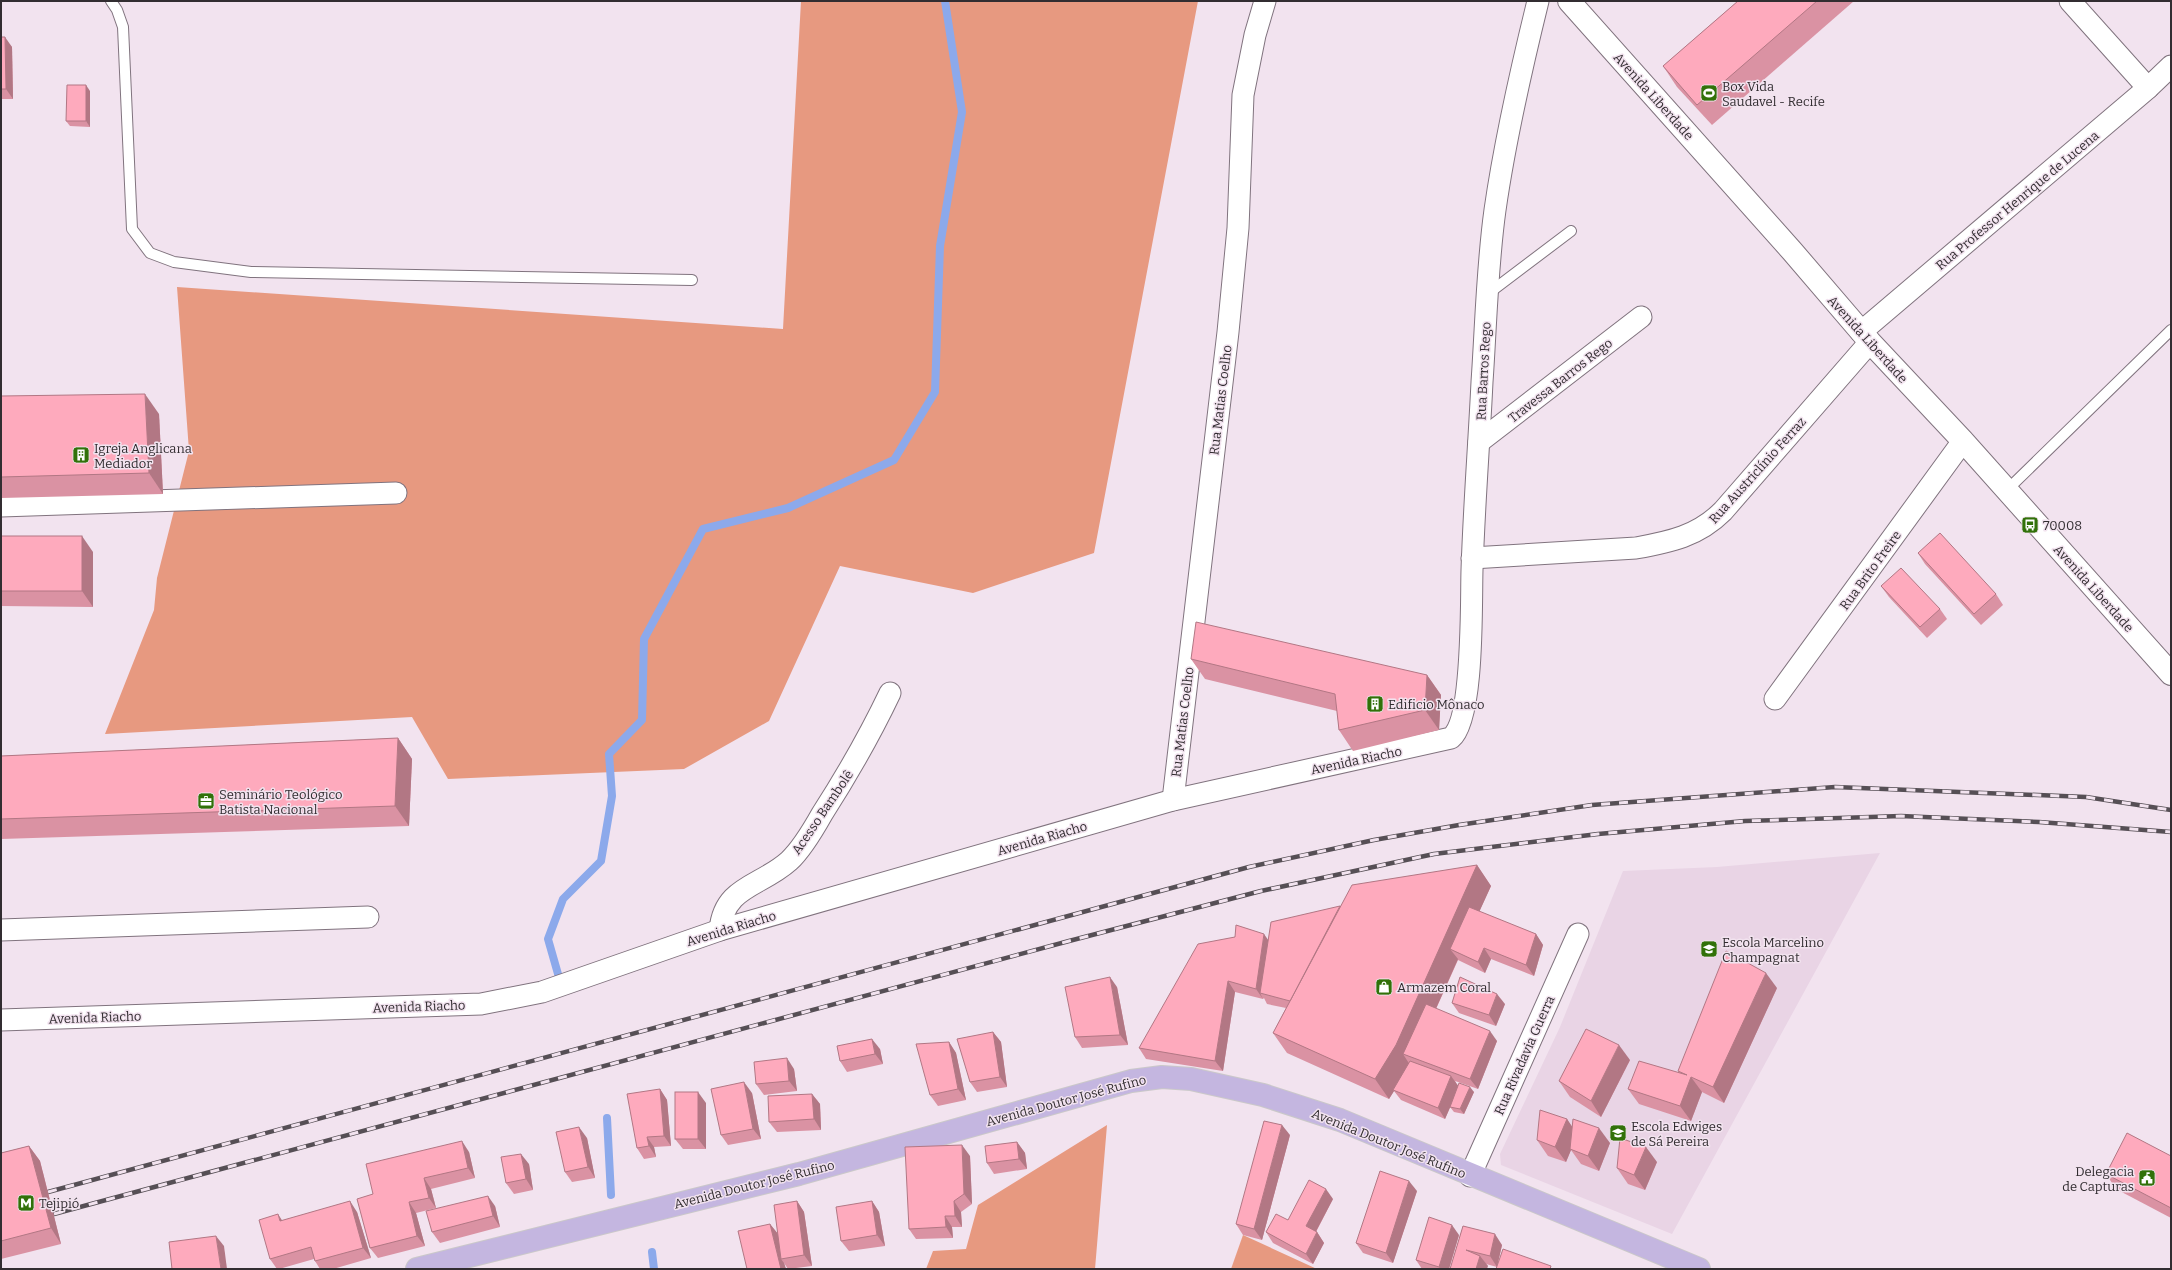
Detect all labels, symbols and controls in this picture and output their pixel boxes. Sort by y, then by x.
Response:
street label: Avenida Liberdade [1611,50,1697,143]
place label: Box Vida Saudavel - Recife [1722,79,1825,109]
sports icon: Box Vida Saudavel - Recife [1699,83,1719,103]
street label: Rua Professor Henrique de Lucena [1933,128,2102,273]
street label: Avenida Liberdade [1825,293,1911,386]
street label: Rua Barros Rego [1473,321,1494,421]
street label: Travessa Barros Rego [1505,335,1615,426]
street label: Rua Matias Coelho [1206,344,1235,456]
street label: Rua Austriclínio Ferraz [1706,414,1809,527]
place label: Igreja Anglicana Mediador [94,441,192,471]
building icon: Igreja Anglicana Mediador [71,445,91,465]
bus stop icon: 70008 [2020,515,2040,535]
place label: 70008 [2043,518,2082,533]
street label: Rua Brito Freire [1837,528,1904,613]
street label: Avenida Liberdade [2051,542,2137,635]
street label: Rua Matias Coelho [1168,666,1197,778]
building icon: Edificio Mônaco [1365,694,1385,714]
place label: Edificio Mônaco [1388,697,1485,712]
street label: Avenida Riacho [1309,744,1403,777]
street label: Acesso Bambolê [789,767,856,857]
place label: Seminário Teológico Batista Nacional [219,787,343,817]
office icon: Seminário Teológico Batista Nacional [196,791,216,811]
street label: Avenida Riacho [995,818,1089,858]
street label: Avenida Riacho [685,908,778,949]
place label: Escola Marcelino Champagnat [1722,935,1824,965]
school or university icon: Escola Marcelino Champagnat [1699,939,1719,959]
shop icon: Armazem Coral [1374,977,1394,997]
place label: Armazem Coral [1397,980,1491,995]
street label: Rua Rivadavia Guerra [1491,993,1558,1117]
street label: Avenida Riacho [372,997,466,1016]
street label: Avenida Riacho [48,1008,142,1027]
street label: Avenida Doutor José Rufino [985,1072,1148,1129]
street label: Avenida Doutor José Rufino [1310,1106,1468,1181]
place label: Escola Edwiges de Sá Pereira [1631,1119,1722,1149]
school or university icon: Escola Edwiges de Sá Pereira [1608,1123,1628,1143]
street label: Avenida Doutor José Rufino [672,1157,836,1212]
place label: Delegacia de Capturas [2062,1164,2134,1194]
public building icon: Delegacia de Capturas [2137,1168,2157,1188]
metro station icon: Tejipió [16,1193,36,1213]
place label: Tejipió [39,1196,79,1211]

